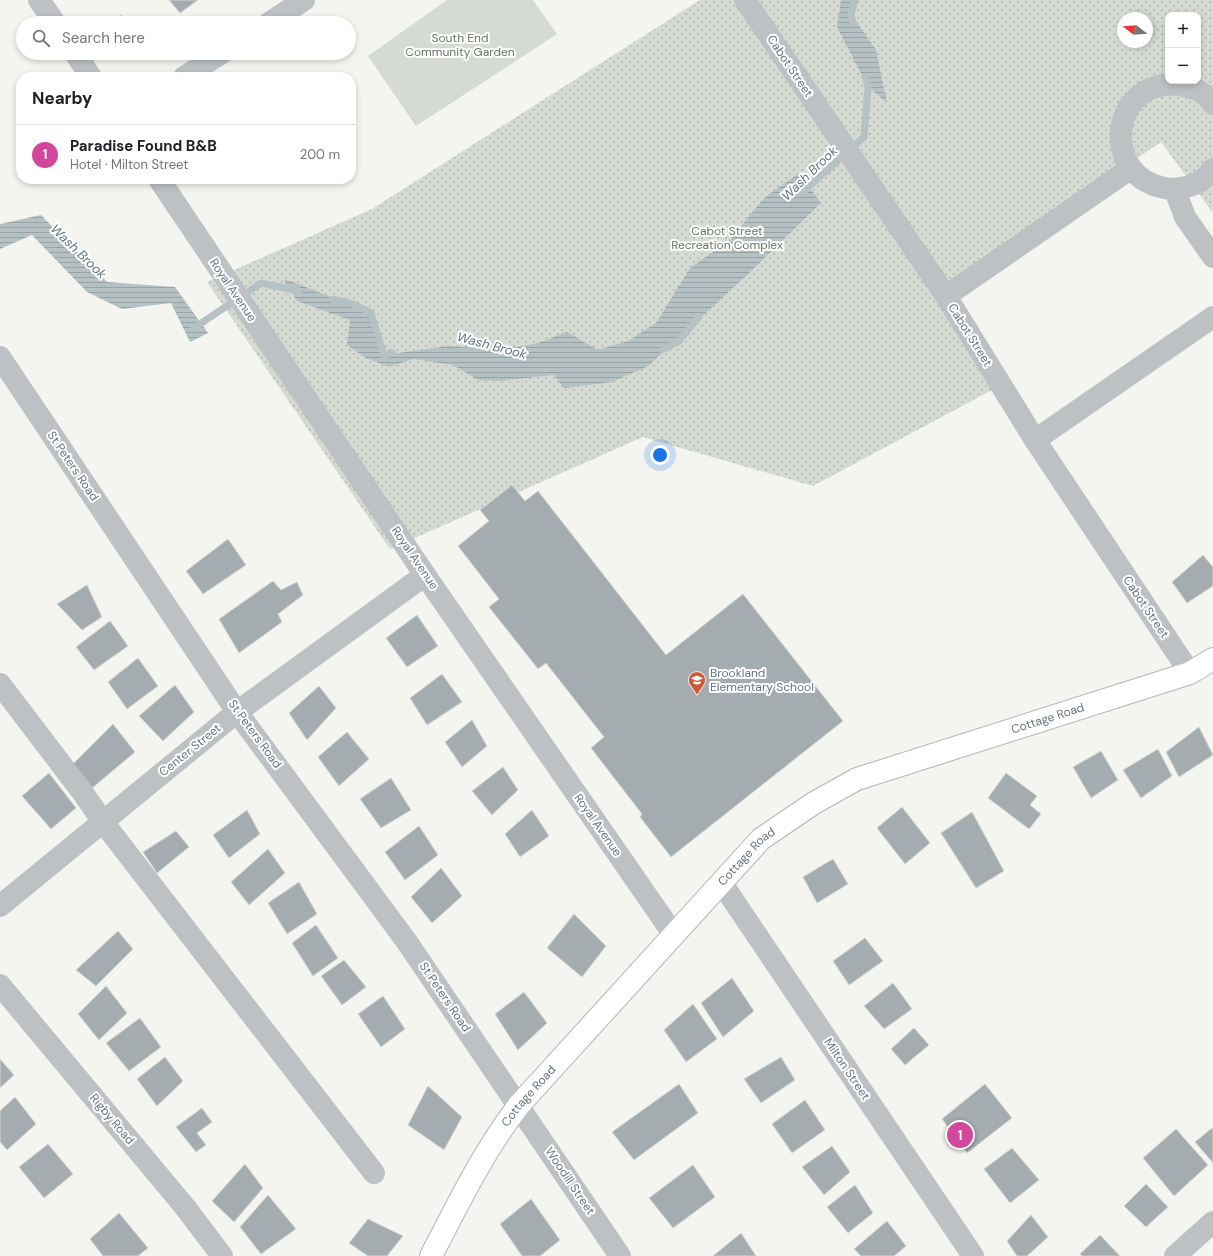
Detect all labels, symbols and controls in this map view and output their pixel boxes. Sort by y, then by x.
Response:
north arrow [1117,12,1153,48]
map controls [1165,12,1201,84]
button: + [1165,12,1201,48]
search box [16,16,356,60]
icon: search [30,27,52,49]
text: Search here [62,28,145,48]
park label: South End Community Garden [405,30,515,60]
street label: Cabot Street [763,32,817,100]
button: − [1165,48,1201,84]
text: Nearby [32,87,92,109]
text: Paradise Found B&B [70,136,217,156]
water label: Wash Brook [778,142,841,204]
text: 1 [43,146,47,163]
text: 200 m [300,146,340,163]
text: Hotel · Milton Street [70,156,188,173]
water label: Wash Brook [47,220,111,283]
park label: Cabot Street Recreation Complex [671,223,783,253]
street label: Royal Avenue [206,255,260,325]
street label: Cabot Street [944,300,996,370]
water label: Wash Brook [455,328,529,363]
street label: St Peters Road [44,428,102,504]
your location [650,445,670,465]
street label: Royal Avenue [388,523,442,593]
street label: Cabot Street [1119,573,1173,641]
place label: Brookland Elementary School [710,665,814,695]
school or university icon: Brookland Elementary School [687,670,707,695]
street label: St Peters Road [225,697,285,771]
street label: Cottage Road [1009,699,1086,737]
street label: Center Street [156,720,225,780]
street label: Royal Avenue [571,791,626,860]
street label: Cottage Road [714,824,778,889]
street label: St Peters Road [416,959,474,1035]
street label: Milton Street [820,1035,874,1103]
street label: Cottage Road [498,1062,559,1130]
street label: Rigby Road [86,1090,138,1148]
pin: 1 [947,1120,973,1150]
street label: Woodill Street [542,1144,599,1218]

